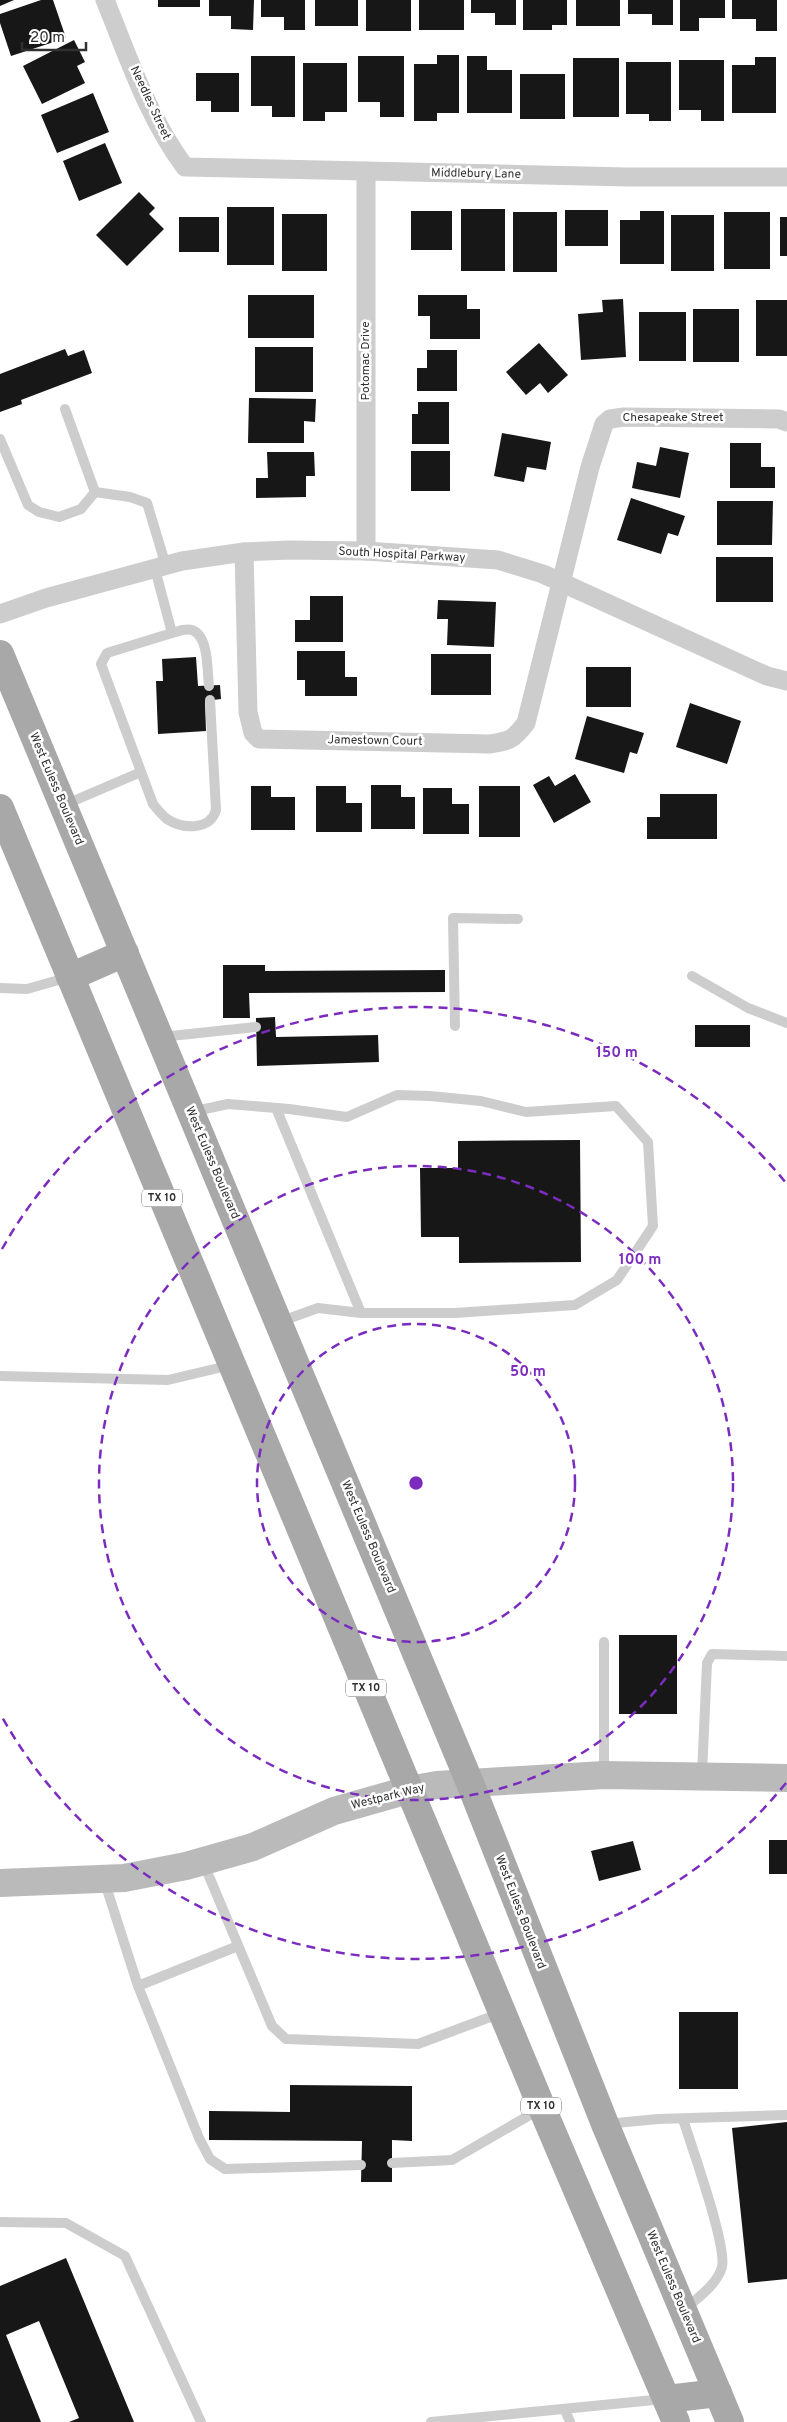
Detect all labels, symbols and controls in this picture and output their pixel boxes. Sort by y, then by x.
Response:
scale bar [22,20,86,52]
text: 20 m [30,29,65,48]
street label: Needles Street [126,64,174,142]
street label: Middlebury Lane [431,165,521,183]
street label: Potomac Drive [358,321,374,401]
street label: Chesapeake Street [622,410,724,426]
street label: South Hospital Parkway [338,544,466,566]
street label: West Euless Boulevard [25,730,87,848]
street label: Jamestown Court [327,732,423,750]
text: 150 m [596,1044,638,1063]
street label: West Euless Boulevard [181,1104,243,1222]
road number: TX 10 [142,1190,182,1206]
text: 100 m [619,1251,661,1270]
text: 50 m [510,1363,546,1382]
centre of rings [407,1474,425,1492]
street label: West Euless Boulevard [337,1478,399,1596]
road number: TX 10 [346,1680,386,1696]
street label: Westpark Way [350,1780,426,1814]
street label: West Euless Boulevard [491,1853,549,1971]
road number: TX 10 [521,2098,561,2114]
street label: West Euless Boulevard [642,2228,704,2346]

